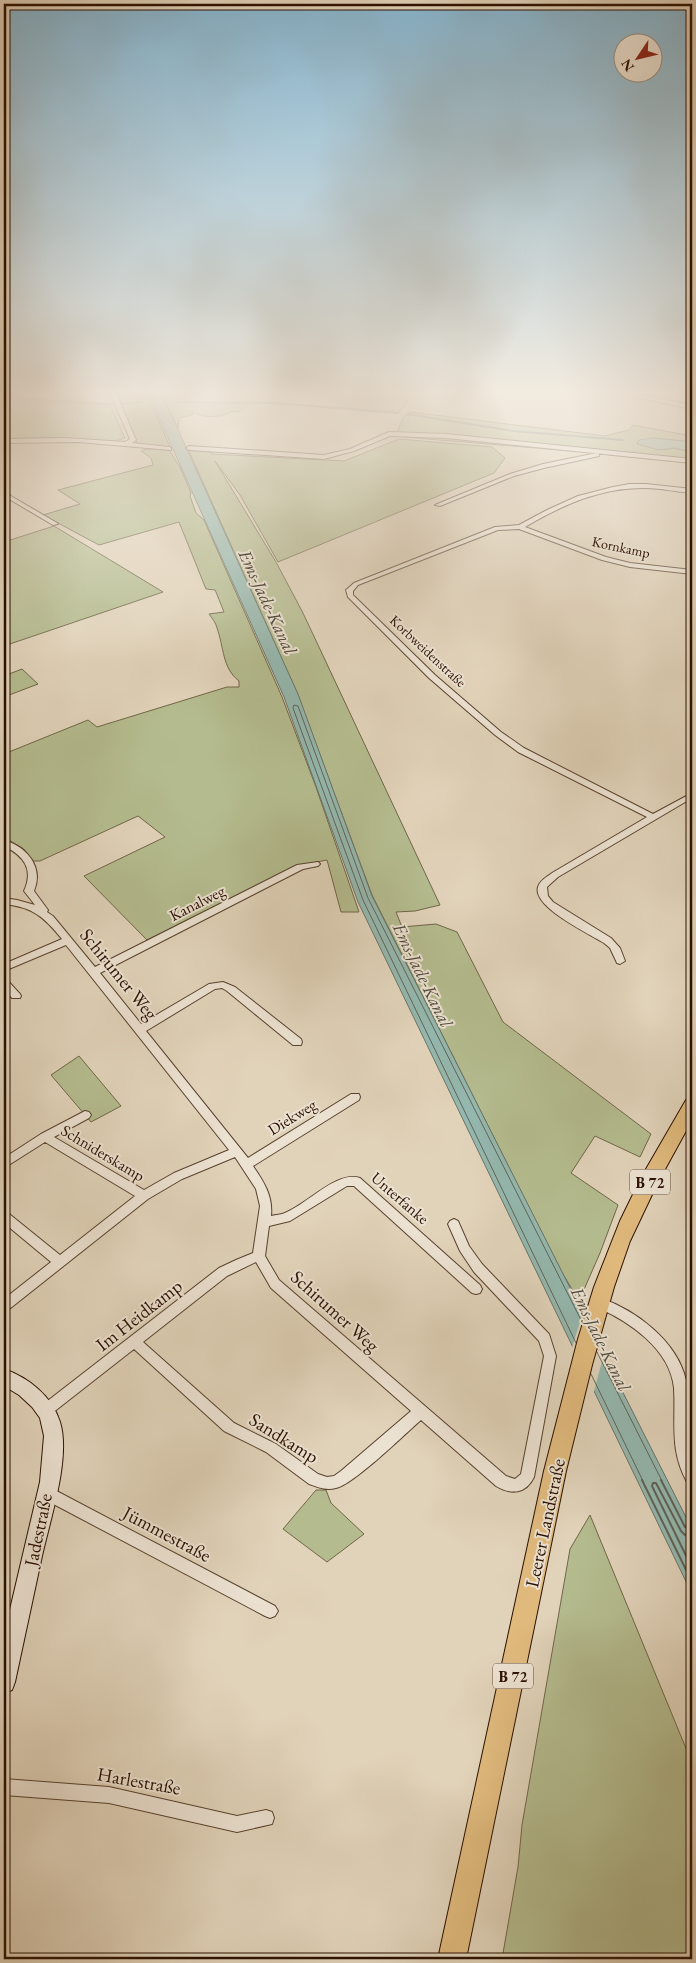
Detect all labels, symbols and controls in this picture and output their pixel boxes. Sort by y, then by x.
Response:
north arrow [614,32,664,82]
text: N [616,55,638,75]
street label: Kornkamp [590,532,652,562]
water label: Ems-Jade-Kanal [233,545,303,659]
street label: Korbweidenstraße [386,611,470,691]
street label: Kanalweg [166,880,229,926]
water label: Ems-Jade-Kanal [387,918,458,1032]
street label: Schirumer Weg [74,923,164,1026]
street label: Diekweg [264,1093,321,1140]
street label: Schniderskamp [57,1120,149,1186]
street label: Unterfanke [367,1167,433,1229]
road number: B 72 [630,1170,670,1194]
street label: Schirumer Weg [285,1265,385,1358]
street label: Im Heidkamp [91,1273,187,1357]
water label: Ems-Jade-Kanal [565,1282,636,1396]
street label: Sandkamp [245,1407,323,1469]
street label: Leerer Landstraße [519,1456,571,1590]
street label: Jadestraße [18,1491,58,1571]
street label: Jümmestraße [117,1499,215,1568]
road number: B 72 [493,1664,533,1688]
street label: Harlestraße [95,1761,183,1801]

